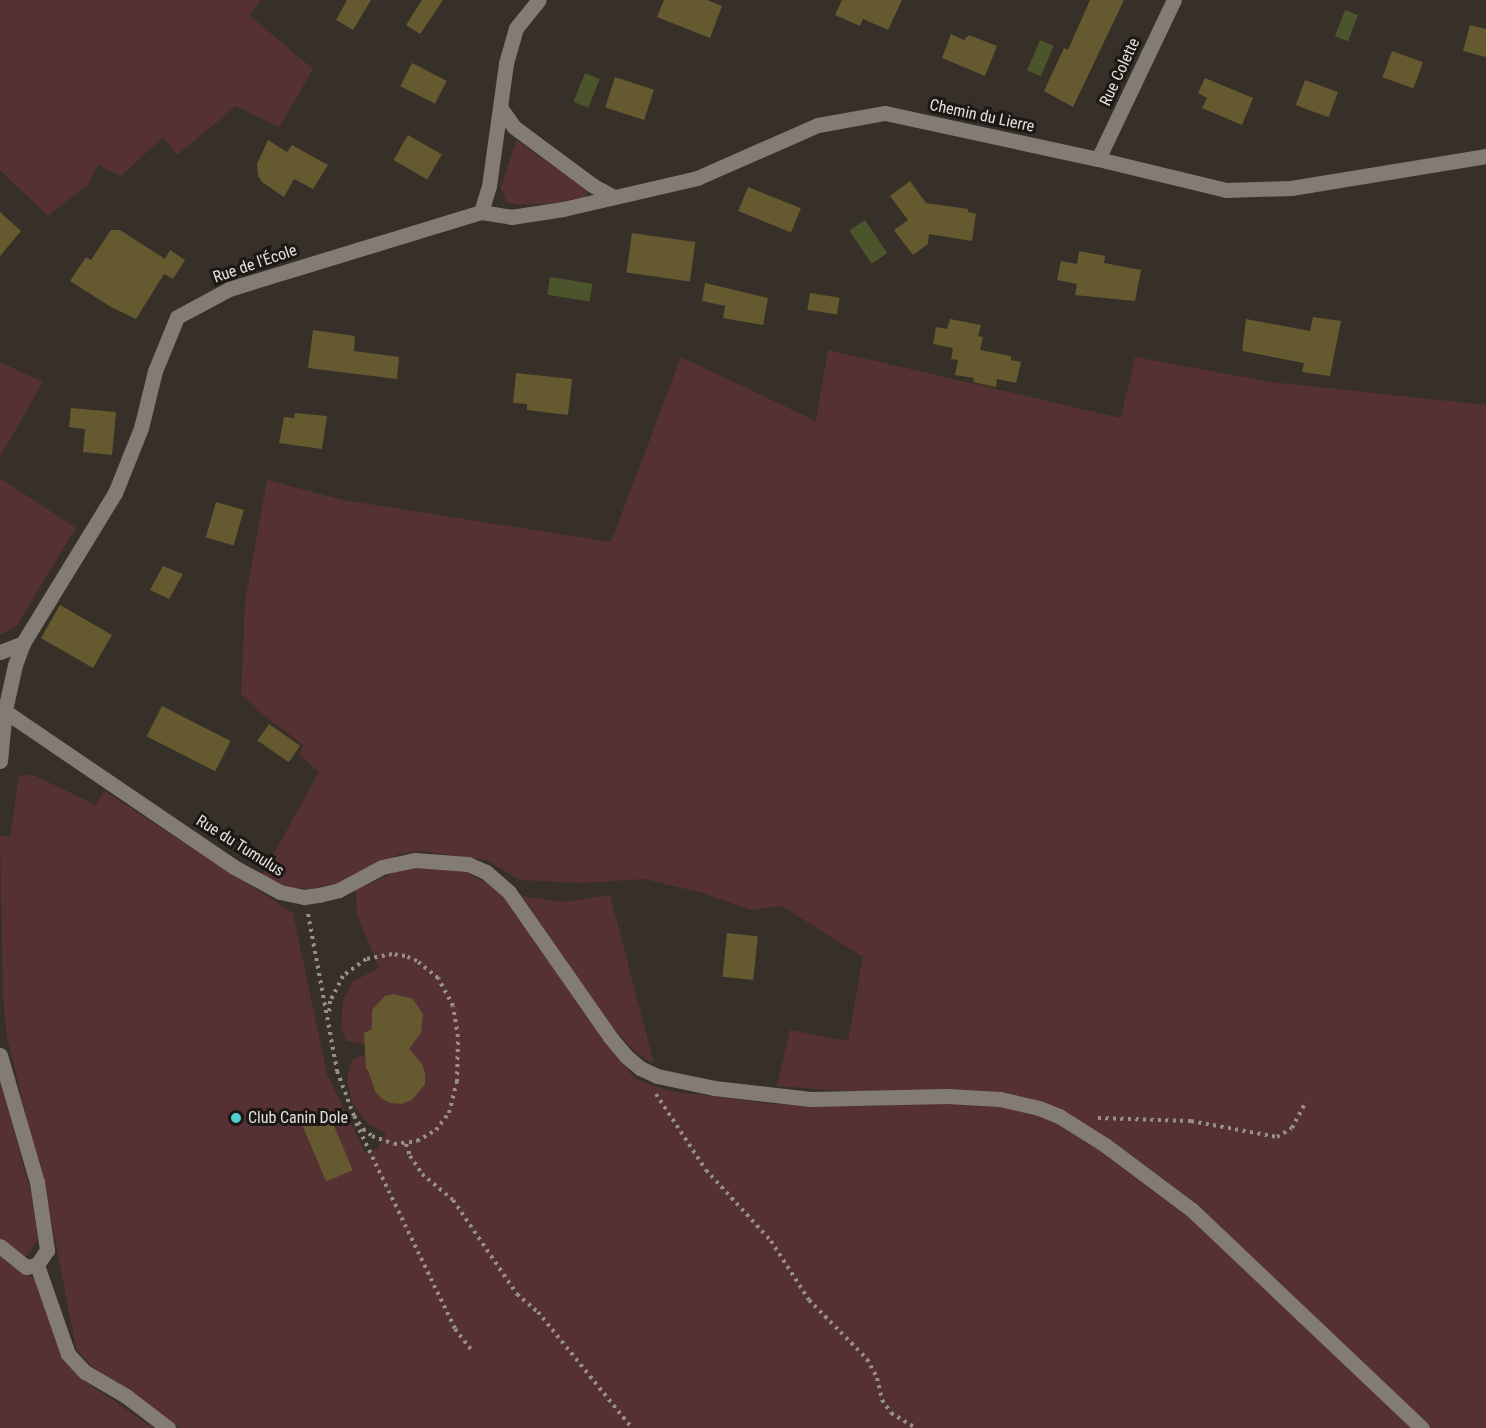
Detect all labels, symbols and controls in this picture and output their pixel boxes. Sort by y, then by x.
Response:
street label: Rue Colette [1096,35,1144,109]
street label: Chemin du Lierre [928,96,1036,136]
street label: Rue de l'École [211,241,299,287]
street label: Rue du Tumulus [192,811,288,881]
place label: Club Canin Dole [248,1108,348,1128]
marker: Club Canin Dole [229,1111,243,1125]

